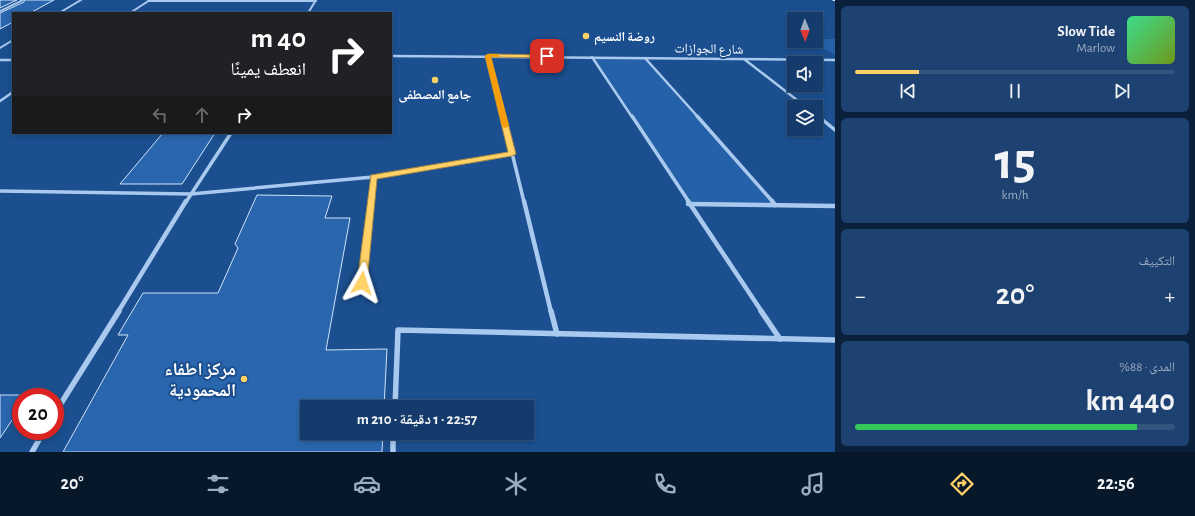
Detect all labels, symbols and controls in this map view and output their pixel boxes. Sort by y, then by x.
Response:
north arrow [787,12,823,48]
map controls [787,12,823,136]
text: Slow Tide [1057,24,1115,39]
text: 40 m [250,25,306,53]
icon: right [320,28,372,80]
marker: روضة النسيم [581,31,591,41]
place label: روضة النسيم [594,31,655,46]
pin [530,39,564,73]
street label: شارع الجوازات [674,42,743,59]
text: Marlow [1077,42,1115,55]
icon: arrive [536,45,558,67]
button: sound [787,56,823,92]
text: انعطف يمينًا [230,61,306,79]
marker: جامع المصطفى [430,75,440,85]
icon: previous [897,80,919,102]
icon: pause [1004,80,1026,102]
icon: next [1111,80,1133,102]
place label: جامع المصطفى [399,89,471,104]
button: layers [787,100,823,136]
icon: left [149,104,171,126]
icon: ahead [191,104,213,126]
icon: right [233,104,255,126]
text: 15 [994,136,1036,188]
text: km/h [1002,189,1028,202]
text: التكييف [1139,255,1175,268]
position arrow [341,262,383,304]
text: 20° [996,280,1034,310]
text: − [855,285,866,307]
text: + [1164,285,1175,307]
place label: مركز اطفاء المحمودية [164,361,236,400]
text: المدى · 88% [1119,361,1175,374]
marker: مركز اطفاء المحمودية [239,374,249,384]
text: 440 km [1086,386,1175,416]
speed limit sign: 20 [12,388,64,440]
text: 22:57 · 1 دقيقة · 210 m [357,412,477,427]
icon: filters [204,470,232,498]
icon: car [353,470,381,498]
icon: climate [502,470,530,498]
icon: phone [651,470,679,498]
icon: music [799,470,827,498]
icon: directions [948,470,976,498]
text: 20° [60,475,84,493]
text: 22:56 [1097,475,1135,493]

